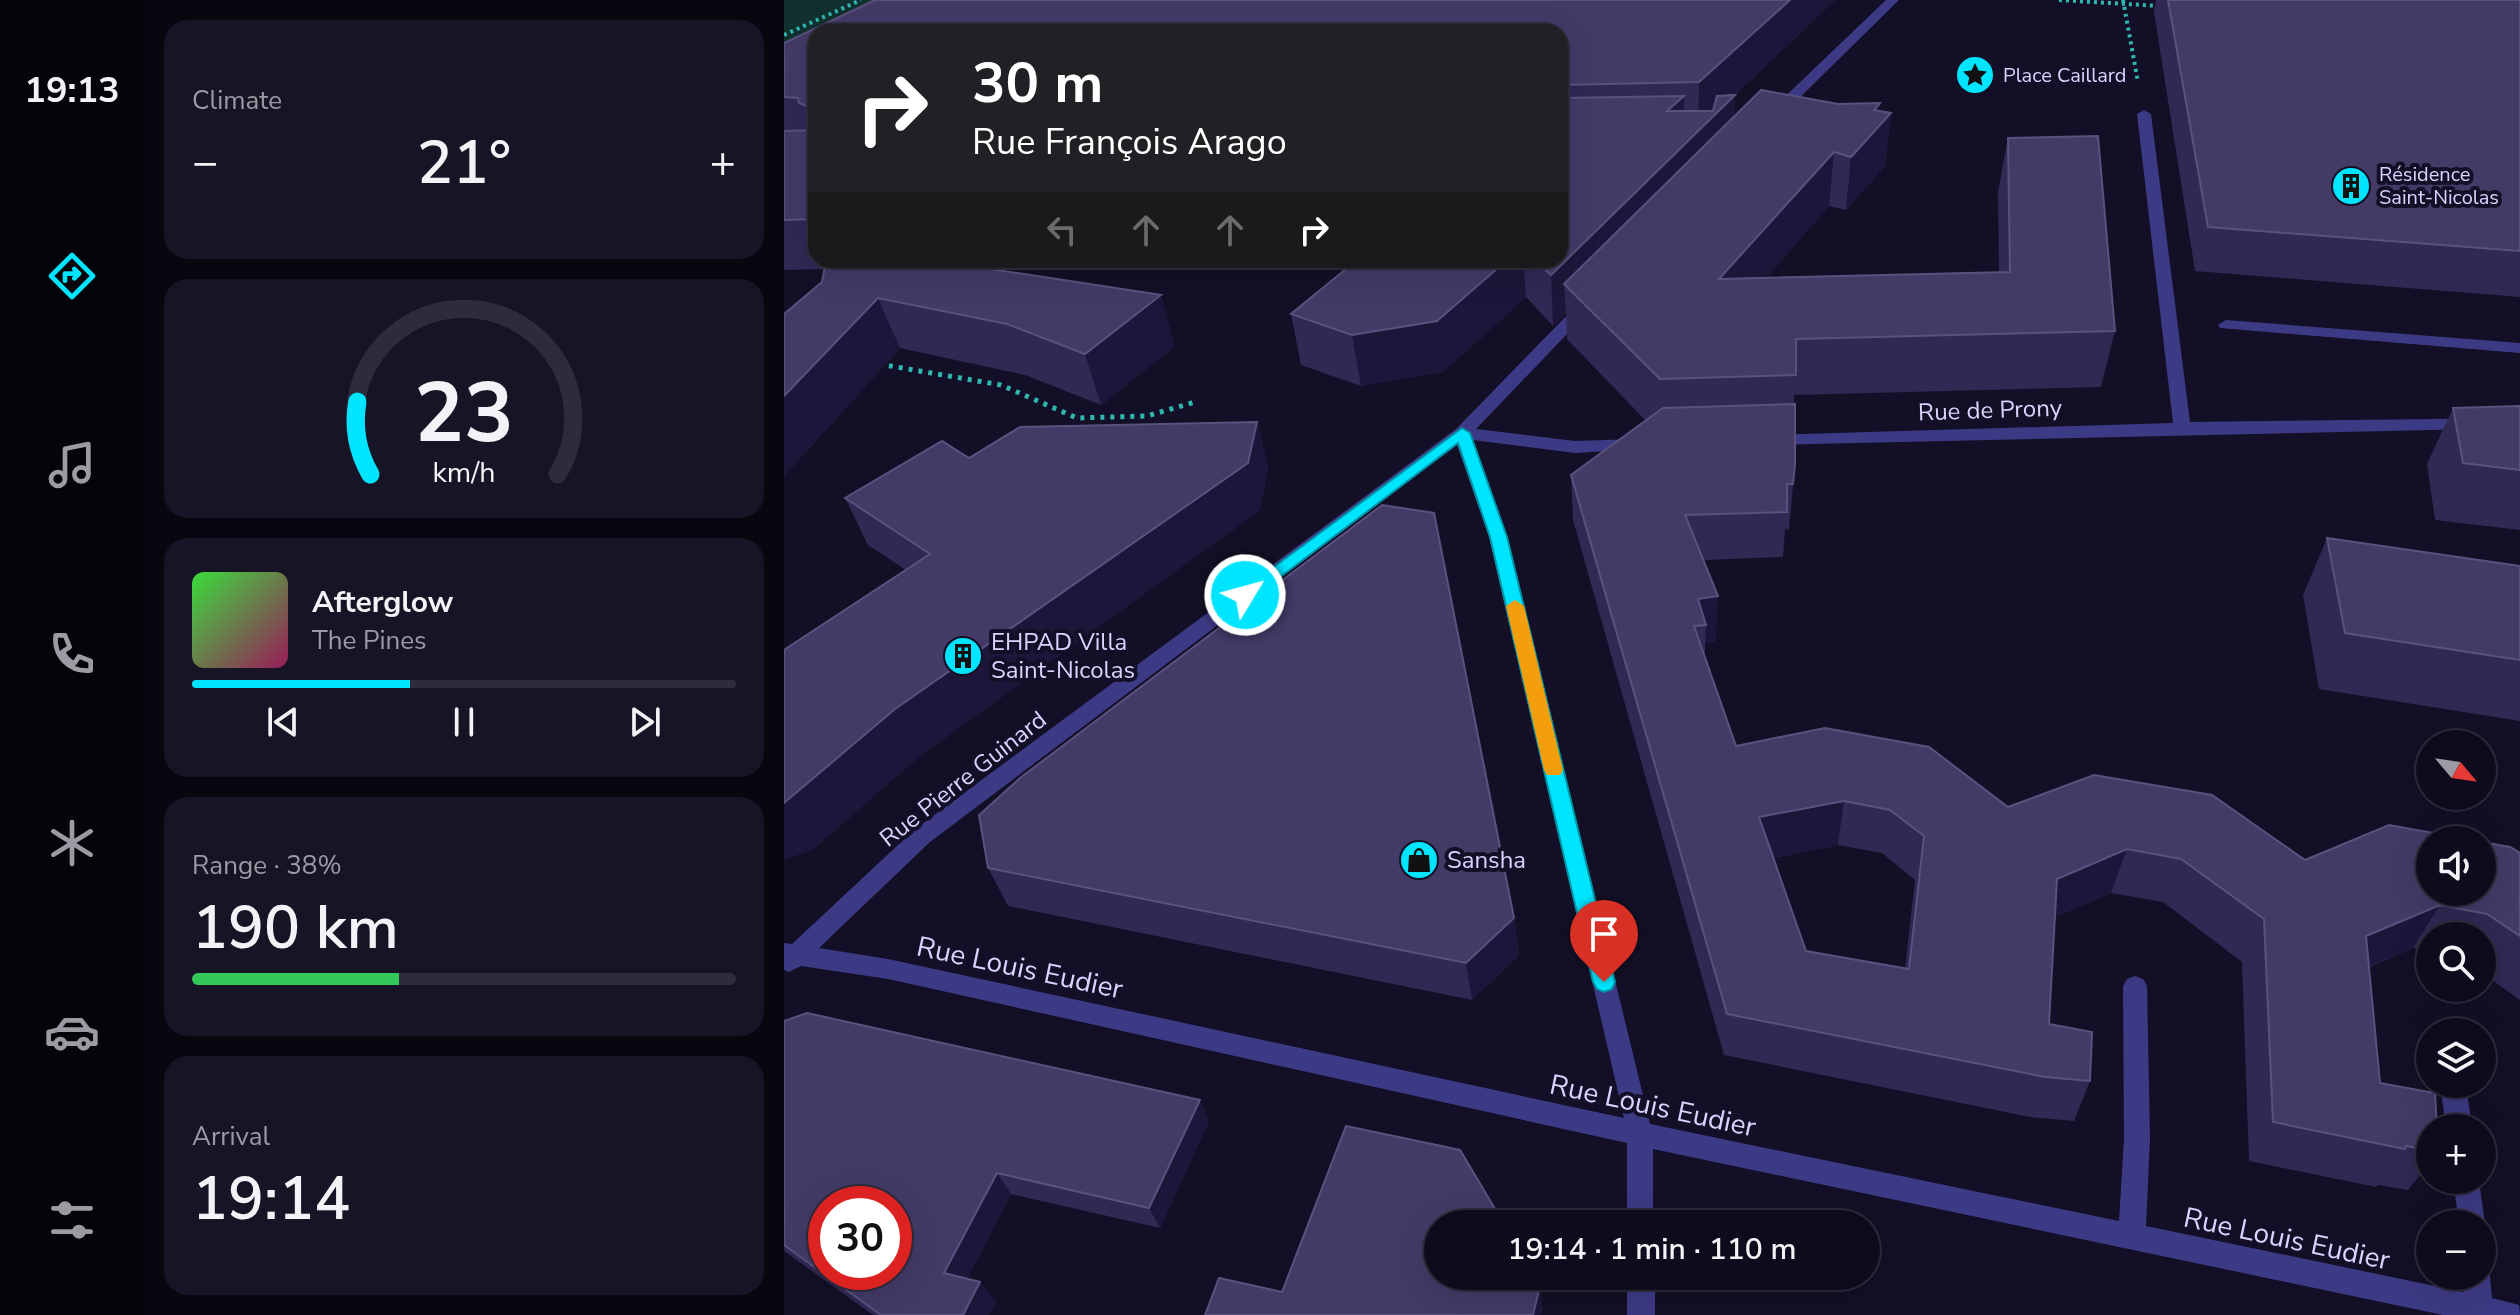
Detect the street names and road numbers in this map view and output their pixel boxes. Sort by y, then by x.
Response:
street label: Rue de Prony [1918,391,2063,429]
street label: Rue Pierre Guinard [873,704,1053,854]
street label: Rue Louis Eudier [913,928,1126,1008]
street label: Rue Louis Eudier [1546,1066,1759,1146]
street label: Rue Louis Eudier [2180,1199,2393,1279]

